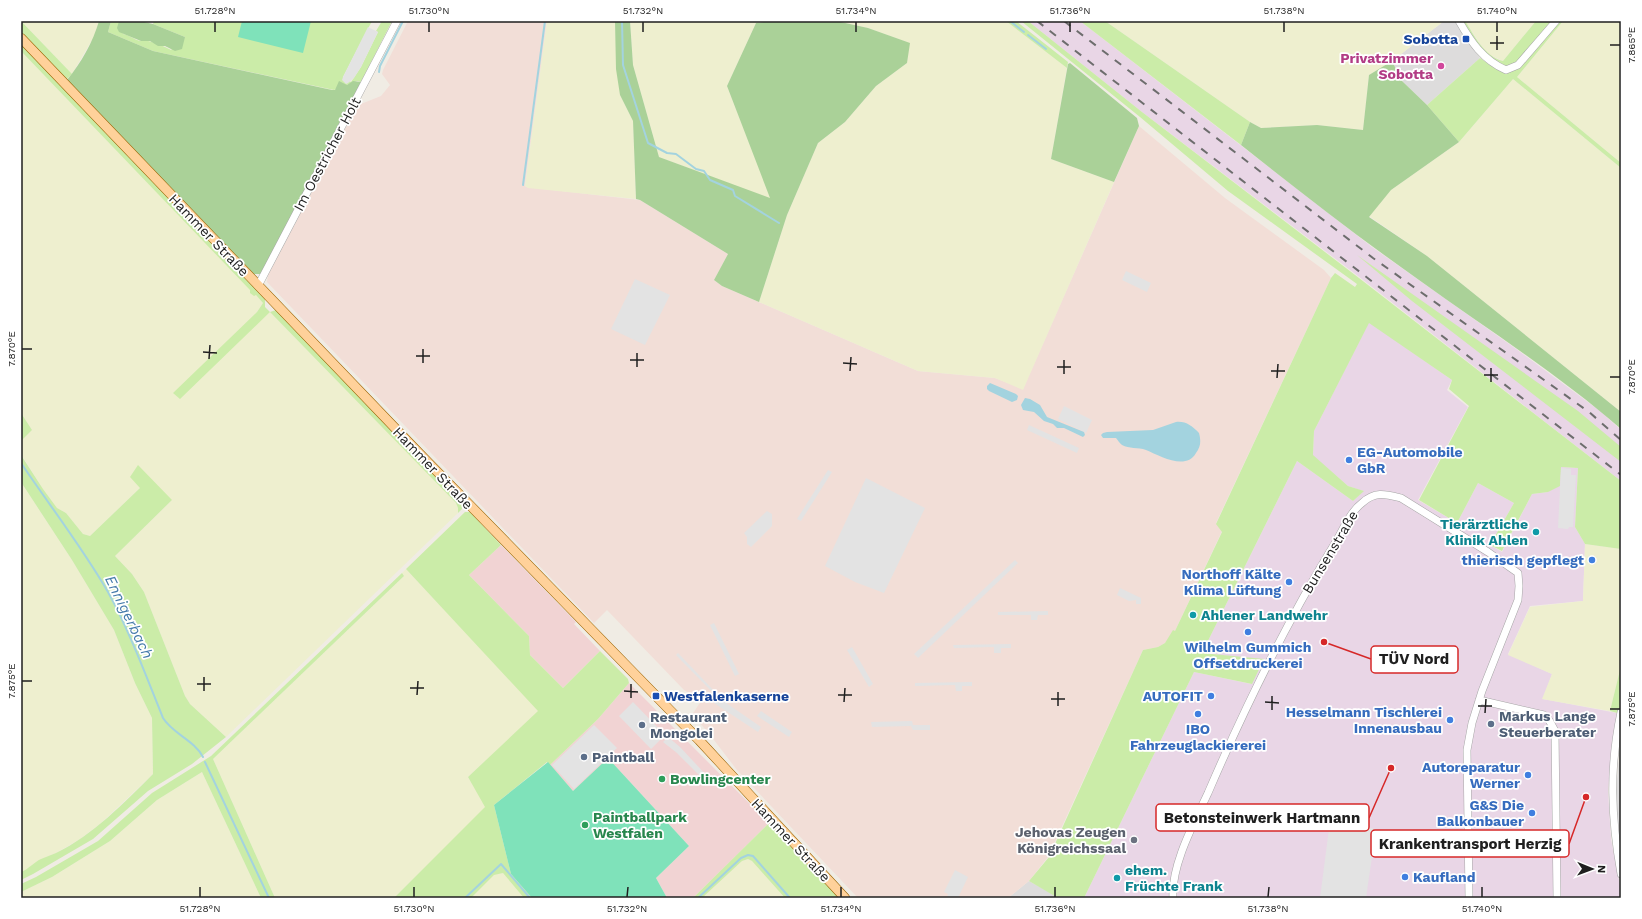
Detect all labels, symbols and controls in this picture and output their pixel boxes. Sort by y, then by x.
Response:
text: 51.728°N [194,5,236,16]
text: 51.730°N [408,5,450,16]
text: 51.732°N [623,5,663,16]
text: 51.734°N [836,5,877,16]
text: 51.736°N [1050,5,1090,16]
text: 51.738°N [1263,5,1305,16]
text: 51.740°N [1477,5,1517,16]
text: 7.865°E [1626,27,1637,63]
place label: Sobotta [1404,31,1459,47]
marker: Sobotta [1461,34,1471,44]
place label: Privatzimmer Sobotta [1340,50,1434,82]
marker: Privatzimmer Sobotta [1436,61,1446,71]
street label: Im Oestricher Holt [290,94,364,214]
street label: Hammer Straße [166,191,252,279]
text: 7.870°E [6,331,17,367]
text: 7.870°E [1626,359,1637,395]
street label: Hammer Straße [390,424,476,512]
place label: EG-Automobile GbR [1357,444,1463,476]
marker: EG-Automobile GbR [1344,455,1354,465]
street label: Bunsenstraße [1299,508,1361,596]
place label: Tierärztliche Klinik Ahlen [1440,516,1528,548]
marker: Tierärztliche Klinik Ahlen [1531,527,1541,537]
place label: thierisch gepflegt [1462,552,1584,568]
marker: thierisch gepflegt [1587,555,1597,565]
place label: Northoff Kälte Klima Lüftung [1182,566,1281,598]
water label: Ennigerbach [101,572,157,662]
marker: Northoff Kälte Klima Lüftung [1284,577,1294,587]
place label: Ahlener Landwehr [1201,607,1328,623]
marker: Ahlener Landwehr [1188,610,1198,620]
marker: Wilhelm Gummich Offsetdruckerei [1243,627,1253,637]
place label: Wilhelm Gummich Offsetdruckerei [1185,639,1311,671]
callout: TÜV Nord [1371,646,1458,673]
text: TÜV Nord [1379,650,1449,668]
text: 7.875°E [6,663,17,699]
place label: Westfalenkaserne [664,688,789,704]
place label: AUTOFIT [1143,688,1203,704]
marker: Westfalenkaserne [651,691,661,701]
marker: AUTOFIT [1206,691,1216,701]
text: 7.875°E [1626,691,1637,727]
place label: Hesselmann Tischlerei Innenausbau [1286,704,1442,736]
place label: Markus Lange Steuerberater [1499,708,1596,740]
place label: Restaurant Mongolei [650,709,727,741]
marker: IBO Fahrzeuglackiererei [1193,709,1203,719]
marker: Hesselmann Tischlerei Innenausbau [1445,715,1455,725]
marker: Markus Lange Steuerberater [1486,719,1496,729]
marker: Restaurant Mongolei [637,720,647,730]
place label: IBO Fahrzeuglackiererei [1130,721,1266,753]
place label: Paintball [592,749,655,765]
marker: Paintball [579,752,589,762]
place label: Autoreparatur Werner [1422,759,1520,791]
marker: Autoreparatur Werner [1523,770,1533,780]
place label: Bowlingcenter [670,771,770,787]
marker: Bowlingcenter [657,774,667,784]
street label: Hammer Straße [748,795,834,885]
place label: G&S Die Balkonbauer [1437,797,1524,829]
callout: Betonsteinwerk Hartmann [1156,804,1369,831]
marker: G&S Die Balkonbauer [1527,808,1537,818]
place label: Paintballpark Westfalen [593,809,687,841]
text: Betonsteinwerk Hartmann [1164,809,1360,827]
marker: Paintballpark Westfalen [580,820,590,830]
place label: Jehovas Zeugen Königreichssaal [1015,824,1126,856]
callout: Krankentransport Herzig [1371,830,1569,857]
marker: Jehovas Zeugen Königreichssaal [1129,835,1139,845]
text: Krankentransport Herzig [1379,835,1562,853]
north arrow [1572,849,1612,889]
place label: ehem. Früchte Frank [1125,862,1223,894]
text: N [1595,865,1608,873]
place label: Kaufland [1413,869,1475,885]
marker: Kaufland [1400,872,1410,882]
marker: ehem. Früchte Frank [1112,873,1122,883]
text: 51.728°N [179,903,221,914]
text: 51.730°N [393,903,435,914]
text: 51.732°N [607,903,647,914]
text: 51.734°N [821,903,862,914]
text: 51.736°N [1035,903,1075,914]
text: 51.738°N [1247,903,1289,914]
text: 51.740°N [1462,903,1502,914]

